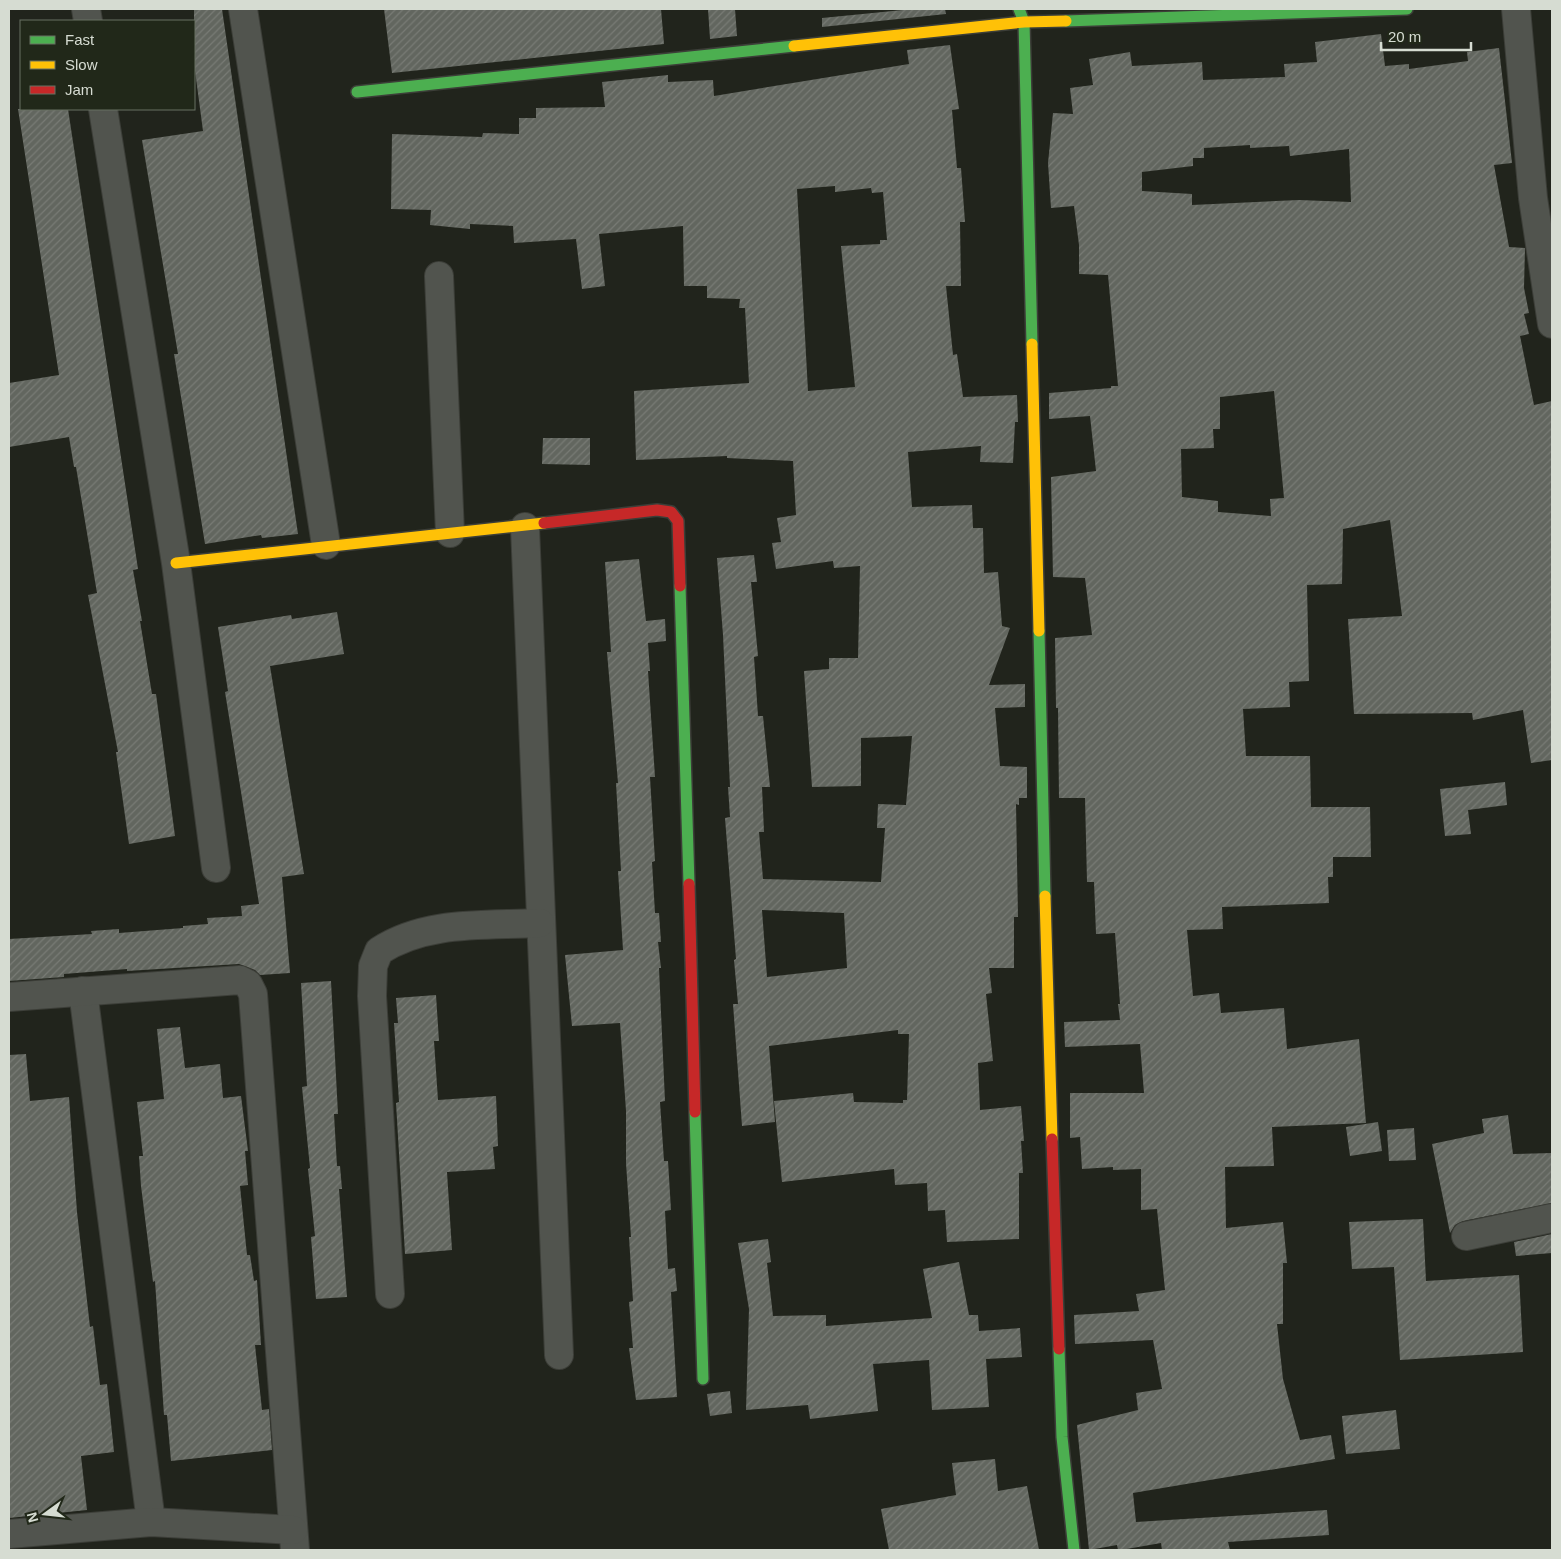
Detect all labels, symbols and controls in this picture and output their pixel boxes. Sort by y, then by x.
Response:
legend [20,20,195,110]
scale bar [1381,20,1471,52]
text: 20 m [1388,28,1421,45]
text: Fast [65,31,95,48]
text: Slow [65,56,98,73]
text: Jam [65,81,93,98]
north arrow [20,1489,70,1539]
text: N [23,1510,41,1524]

